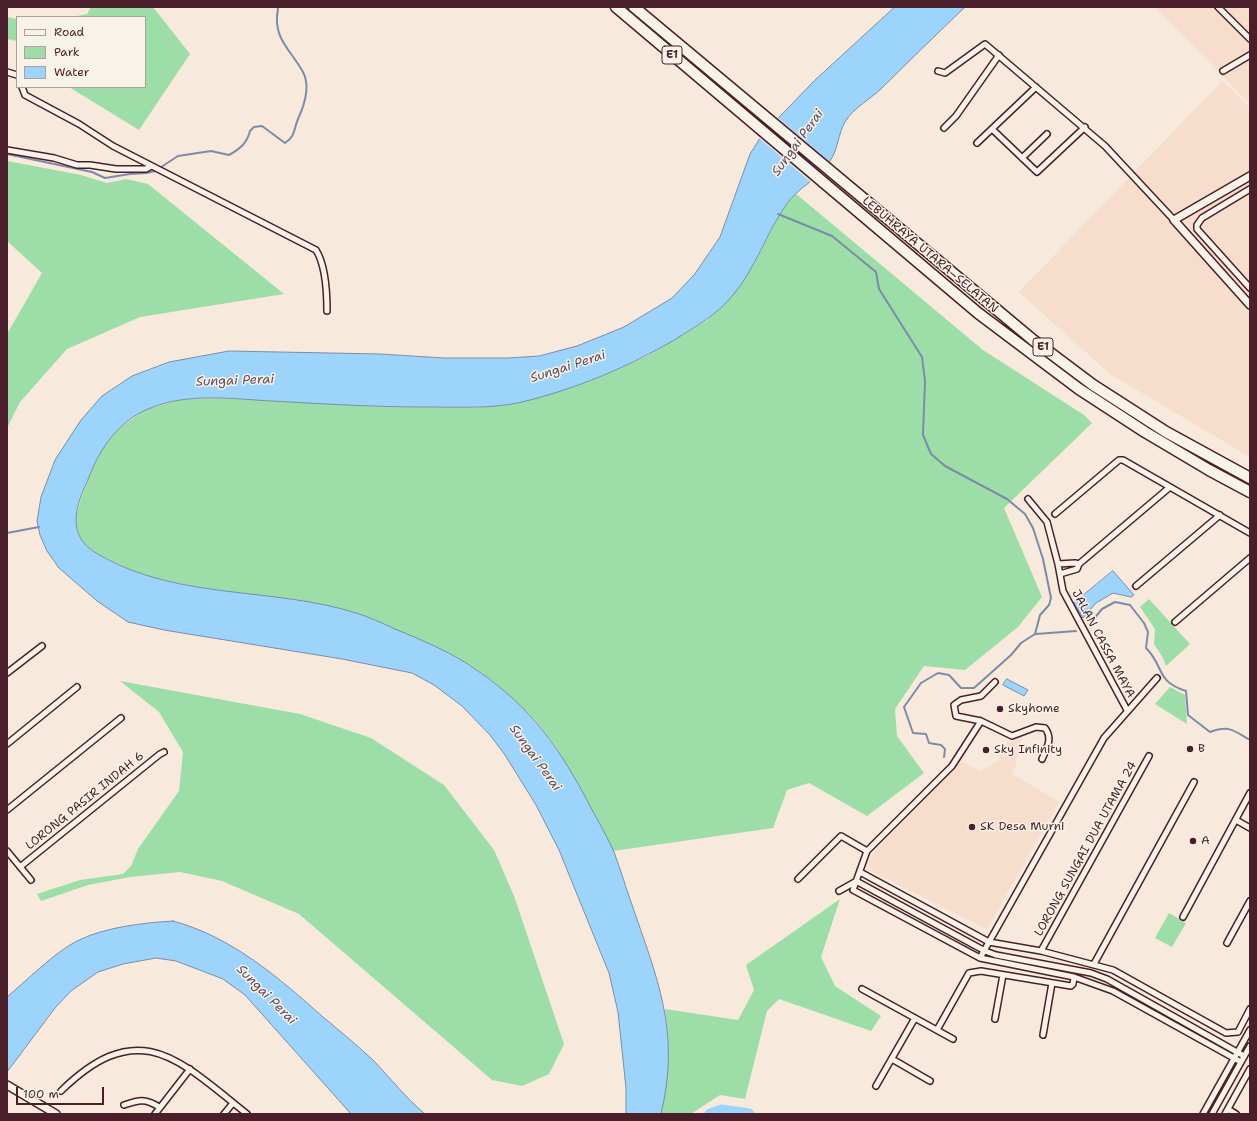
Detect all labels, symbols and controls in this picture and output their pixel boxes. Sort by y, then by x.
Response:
legend [16,16,146,88]
text: Road [54,24,84,40]
text: Park [54,44,80,60]
road number: E1 [662,46,682,64]
text: Water [54,64,89,80]
water label: Sungai Perai [769,107,827,179]
street label: LEBUHRAYA UTARA–SELATAN [859,194,1001,316]
road number: E1 [1033,338,1053,356]
water label: Sungai Perai [528,347,608,387]
water label: Sungai Perai [196,372,274,390]
street label: JALAN CASSA MAYA [1068,588,1138,700]
place label: Skyhome [1008,702,1060,716]
marker: Skyhome [995,704,1005,714]
water label: Sungai Perai [506,722,564,794]
place label: B [1198,742,1205,756]
place label: Sky Infinity [994,743,1062,757]
marker: B [1185,744,1195,754]
marker: Sky Infinity [981,745,991,755]
street label: LORONG PASIR INDAH 6 [23,749,147,853]
street label: LORONG SUNGAI DUA UTAMA 24 [1032,759,1140,939]
place label: SK Desa Murni [980,820,1064,834]
marker: SK Desa Murni [967,822,977,832]
place label: A [1201,834,1210,848]
marker: A [1188,836,1198,846]
water label: Sungai Perai [233,962,299,1028]
scale bar [18,1079,106,1105]
text: 100 m [23,1086,59,1102]

